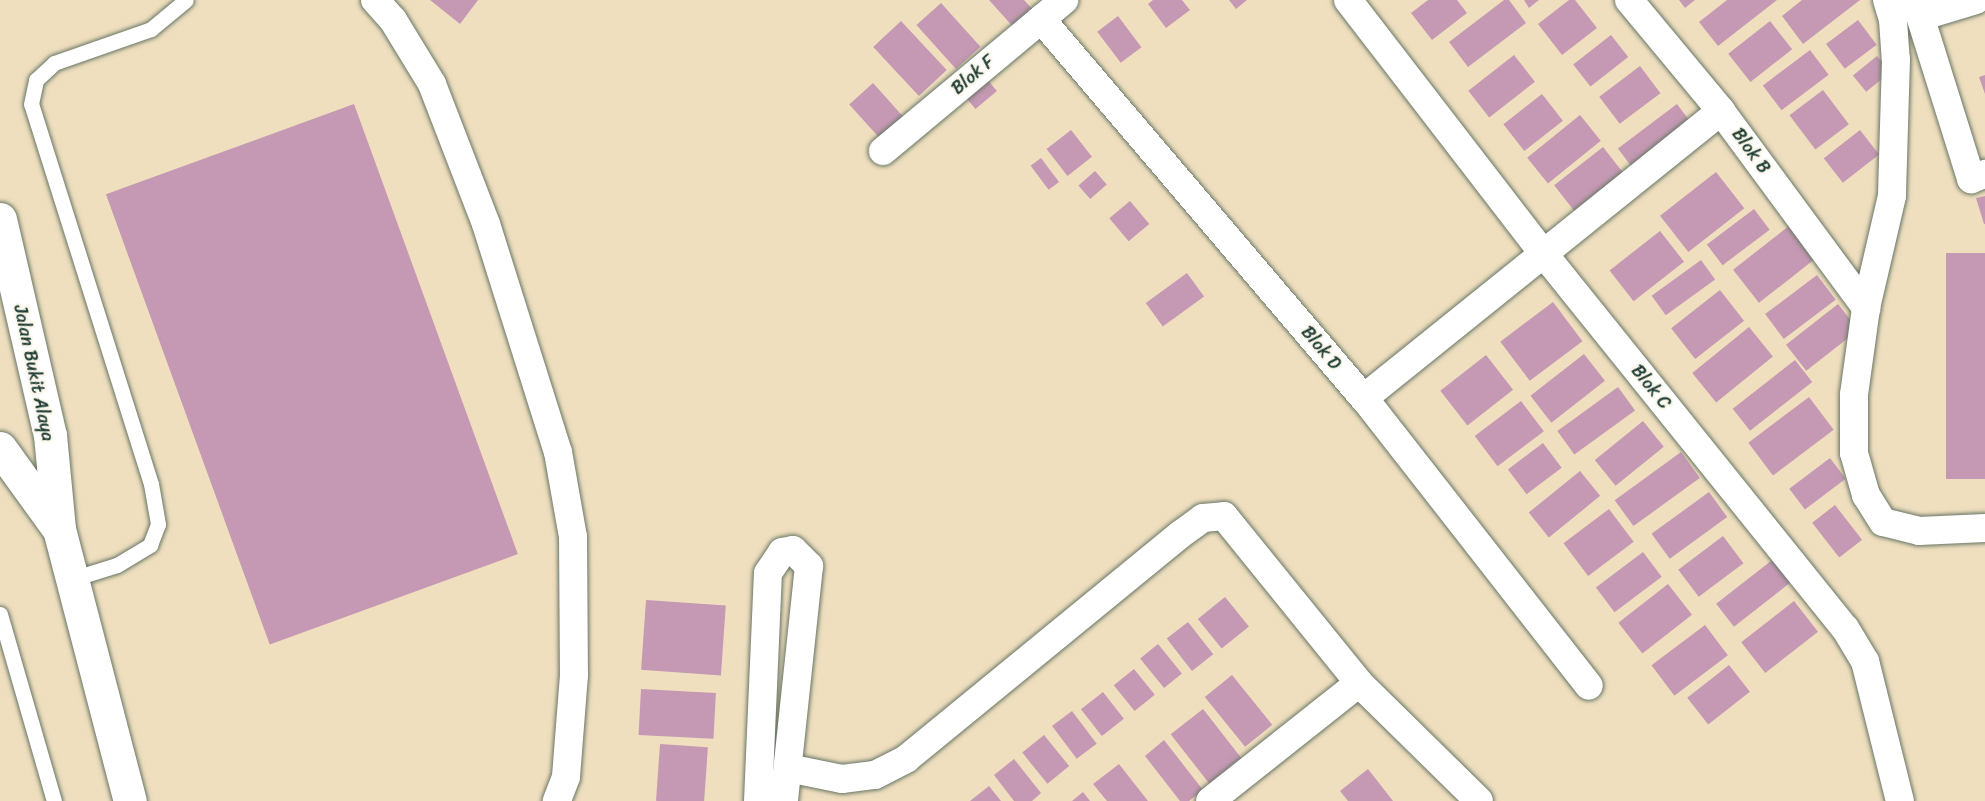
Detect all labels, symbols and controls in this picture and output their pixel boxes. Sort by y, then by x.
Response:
street label: Blok F [947,51,999,99]
street label: Blok B [1727,124,1775,178]
street label: Jalan Bukit Alaya [9,303,59,443]
street label: Blok D [1296,322,1346,374]
street label: Blok C [1627,360,1675,414]

